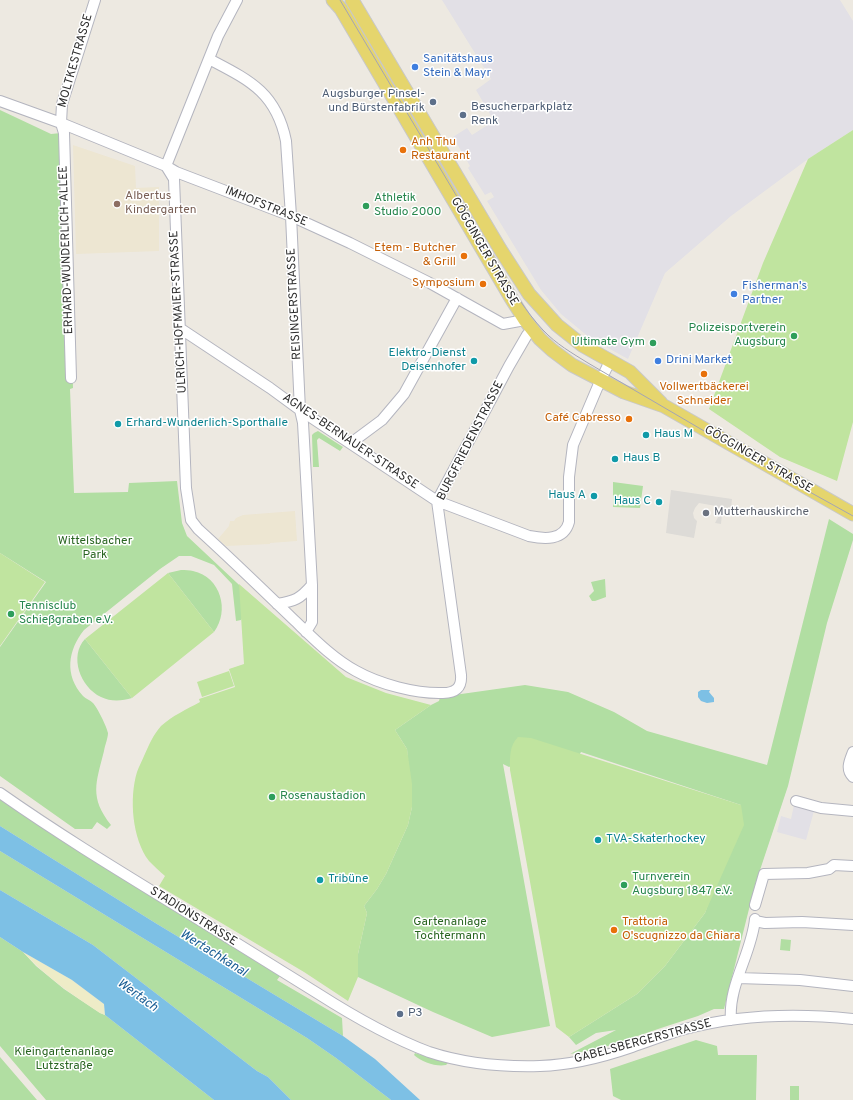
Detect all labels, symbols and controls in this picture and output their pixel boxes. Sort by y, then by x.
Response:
street label: MOLTKESTRASSE [56,12,96,110]
place label: Sanitätshaus Stein & Mayr [423,53,493,81]
marker: Sanitätshaus Stein & Mayr [410,62,420,72]
place label: Augsburger Pinsel- und Bürstenfabrik [322,88,425,116]
marker: Augsburger Pinsel- und Bürstenfabrik [428,97,438,107]
place label: Besucherparkplatz Renk [471,101,573,129]
marker: Besucherparkplatz Renk [458,110,468,120]
place label: Anh Thu Restaurant [411,136,470,164]
marker: Anh Thu Restaurant [398,145,408,155]
street label: ERHARD-WUNDERLICH-ALLEE [57,165,77,335]
street label: IMHOFSTRASSE [223,184,309,230]
place label: Albertus Kindergarten [125,190,196,218]
place label: Athletik Studio 2000 [374,192,442,220]
street label: GÖGGINGER STRASSE [447,195,521,309]
marker: Albertus Kindergarten [112,199,122,209]
marker: Athletik Studio 2000 [361,201,371,211]
street label: ULRICH-HOFMAIER-STRASSE [168,230,190,394]
place label: Etem - Butcher & Grill [374,242,456,270]
street label: REISINGERSTRASSE [285,248,305,360]
marker: Etem - Butcher & Grill [459,251,469,261]
place label: Symposium [412,277,475,291]
marker: Symposium [478,279,488,289]
place label: Fisherman's Partner [742,280,807,308]
marker: Fisherman's Partner [729,289,739,299]
place label: Polizeisportverein Augsburg [688,322,786,350]
marker: Polizeisportverein Augsburg [789,331,799,341]
place label: Ultimate Gym [572,336,645,350]
marker: Ultimate Gym [648,338,658,348]
place label: Elektro-Dienst Deisenhofer [388,347,466,375]
place label: Drini Market [666,354,732,368]
marker: Elektro-Dienst Deisenhofer [469,356,479,366]
marker: Drini Market [653,356,663,366]
marker: Vollwertbäckerei Schneider [699,369,709,379]
street label: BURGFRIEDENSTRASSE [435,379,507,503]
place label: Vollwertbäckerei Schneider [659,381,749,409]
street label: AGNES-BERNAUER-STRASSE [279,391,421,493]
place label: Café Cabresso [545,412,621,426]
marker: Café Cabresso [624,414,634,424]
place label: Erhard-Wunderlich-Sporthalle [126,417,288,431]
marker: Erhard-Wunderlich-Sporthalle [113,419,123,429]
street label: GÖGGINGER STRASSE [701,423,815,497]
place label: Haus M [654,428,693,442]
marker: Haus M [641,430,651,440]
place label: Haus B [623,452,660,466]
marker: Haus B [610,454,620,464]
place label: Haus A [548,489,586,503]
marker: Haus A [589,491,599,501]
place label: Haus C [614,495,651,509]
marker: Haus C [654,497,664,507]
place label: Mutterhauskirche [714,506,809,520]
marker: Mutterhauskirche [701,508,711,518]
park label: Wittelsbacher Park [58,535,132,563]
place label: Tennisclub Schießgraben e.V. [19,600,113,628]
marker: Tennisclub Schießgraben e.V. [6,609,16,619]
place label: Rosenaustadion [280,790,366,804]
marker: Rosenaustadion [267,792,277,802]
place label: TVA-Skaterhockey [606,833,706,847]
marker: TVA-Skaterhockey [593,835,603,845]
place label: Turnverein Augsburg 1847 e.V. [632,871,732,899]
place label: Tribüne [328,873,368,887]
marker: Tribüne [315,875,325,885]
marker: Turnverein Augsburg 1847 e.V. [619,880,629,890]
street label: STADIONSTRASSE [147,884,239,950]
park label: Gartenanlage Tochtermann [413,916,487,944]
place label: Trattoria O'scugnizzo da Chiara [622,916,740,944]
marker: Trattoria O'scugnizzo da Chiara [609,925,619,935]
water label: Wertachkanal [176,927,250,981]
water label: Wertach [114,976,160,1016]
place label: P3 [408,1007,423,1021]
marker: P3 [395,1009,405,1019]
street label: GABELSBERGERSTRASSE [573,1017,713,1067]
park label: Kleingartenanlage Lutzstraße [14,1046,114,1074]

